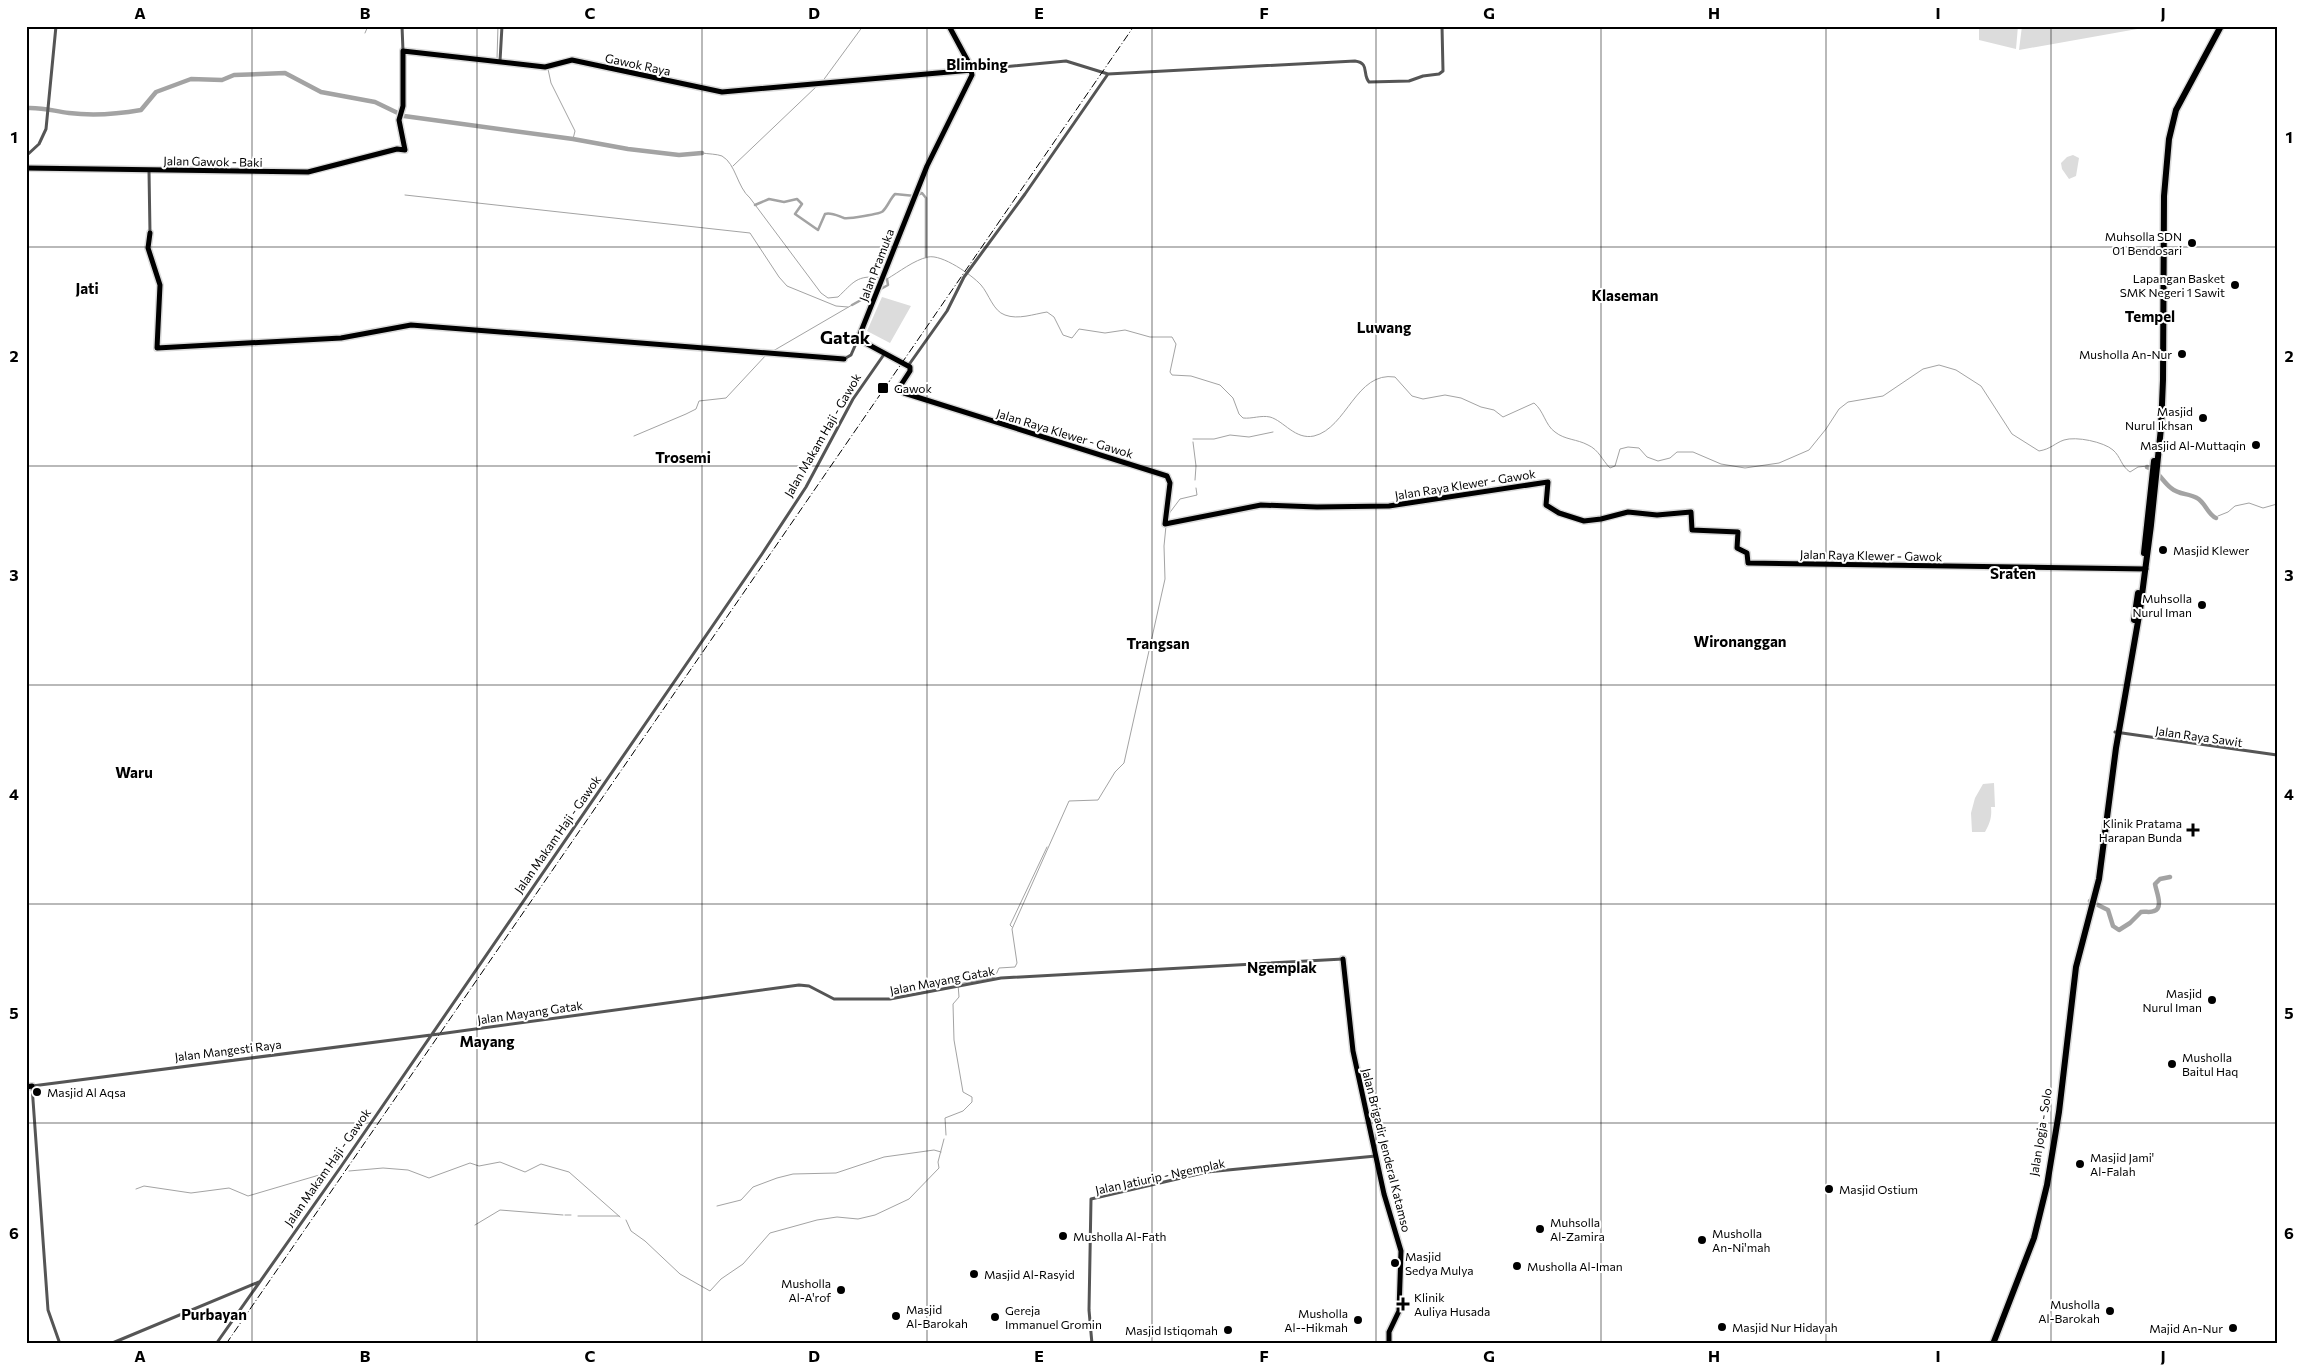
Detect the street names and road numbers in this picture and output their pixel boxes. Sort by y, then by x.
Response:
street label: Gawok Raya [604,50,672,78]
street label: Jalan Gawok - Baki [163,153,263,170]
street label: Jalan Pramuka [856,227,897,304]
street label: Jalan Makam Haji - Gawok [781,370,864,500]
street label: Jalan Raya Klewer - Gawok [995,405,1136,462]
street label: Jalan Raya Klewer - Gawok [1394,466,1537,503]
street label: Jalan Raya Klewer - Gawok [1800,547,1943,564]
street label: Jalan Raya Sawit [2154,723,2244,750]
street label: Jalan Makam Haji - Gawok [511,772,604,896]
street label: Jalan Mayang Gatak [888,963,996,998]
street label: Jalan Mayang Gatak [476,998,584,1027]
street label: Jalan Mangesti Raya [174,1036,282,1065]
street label: Jalan Brigadir Jenderal Katamso [1359,1067,1414,1234]
street label: Jalan Jogja - Solo [2026,1087,2055,1177]
street label: Jalan Makam Haji - Gawok [281,1105,374,1229]
street label: Jalan Jatiurip - Ngemplak [1094,1155,1227,1198]

